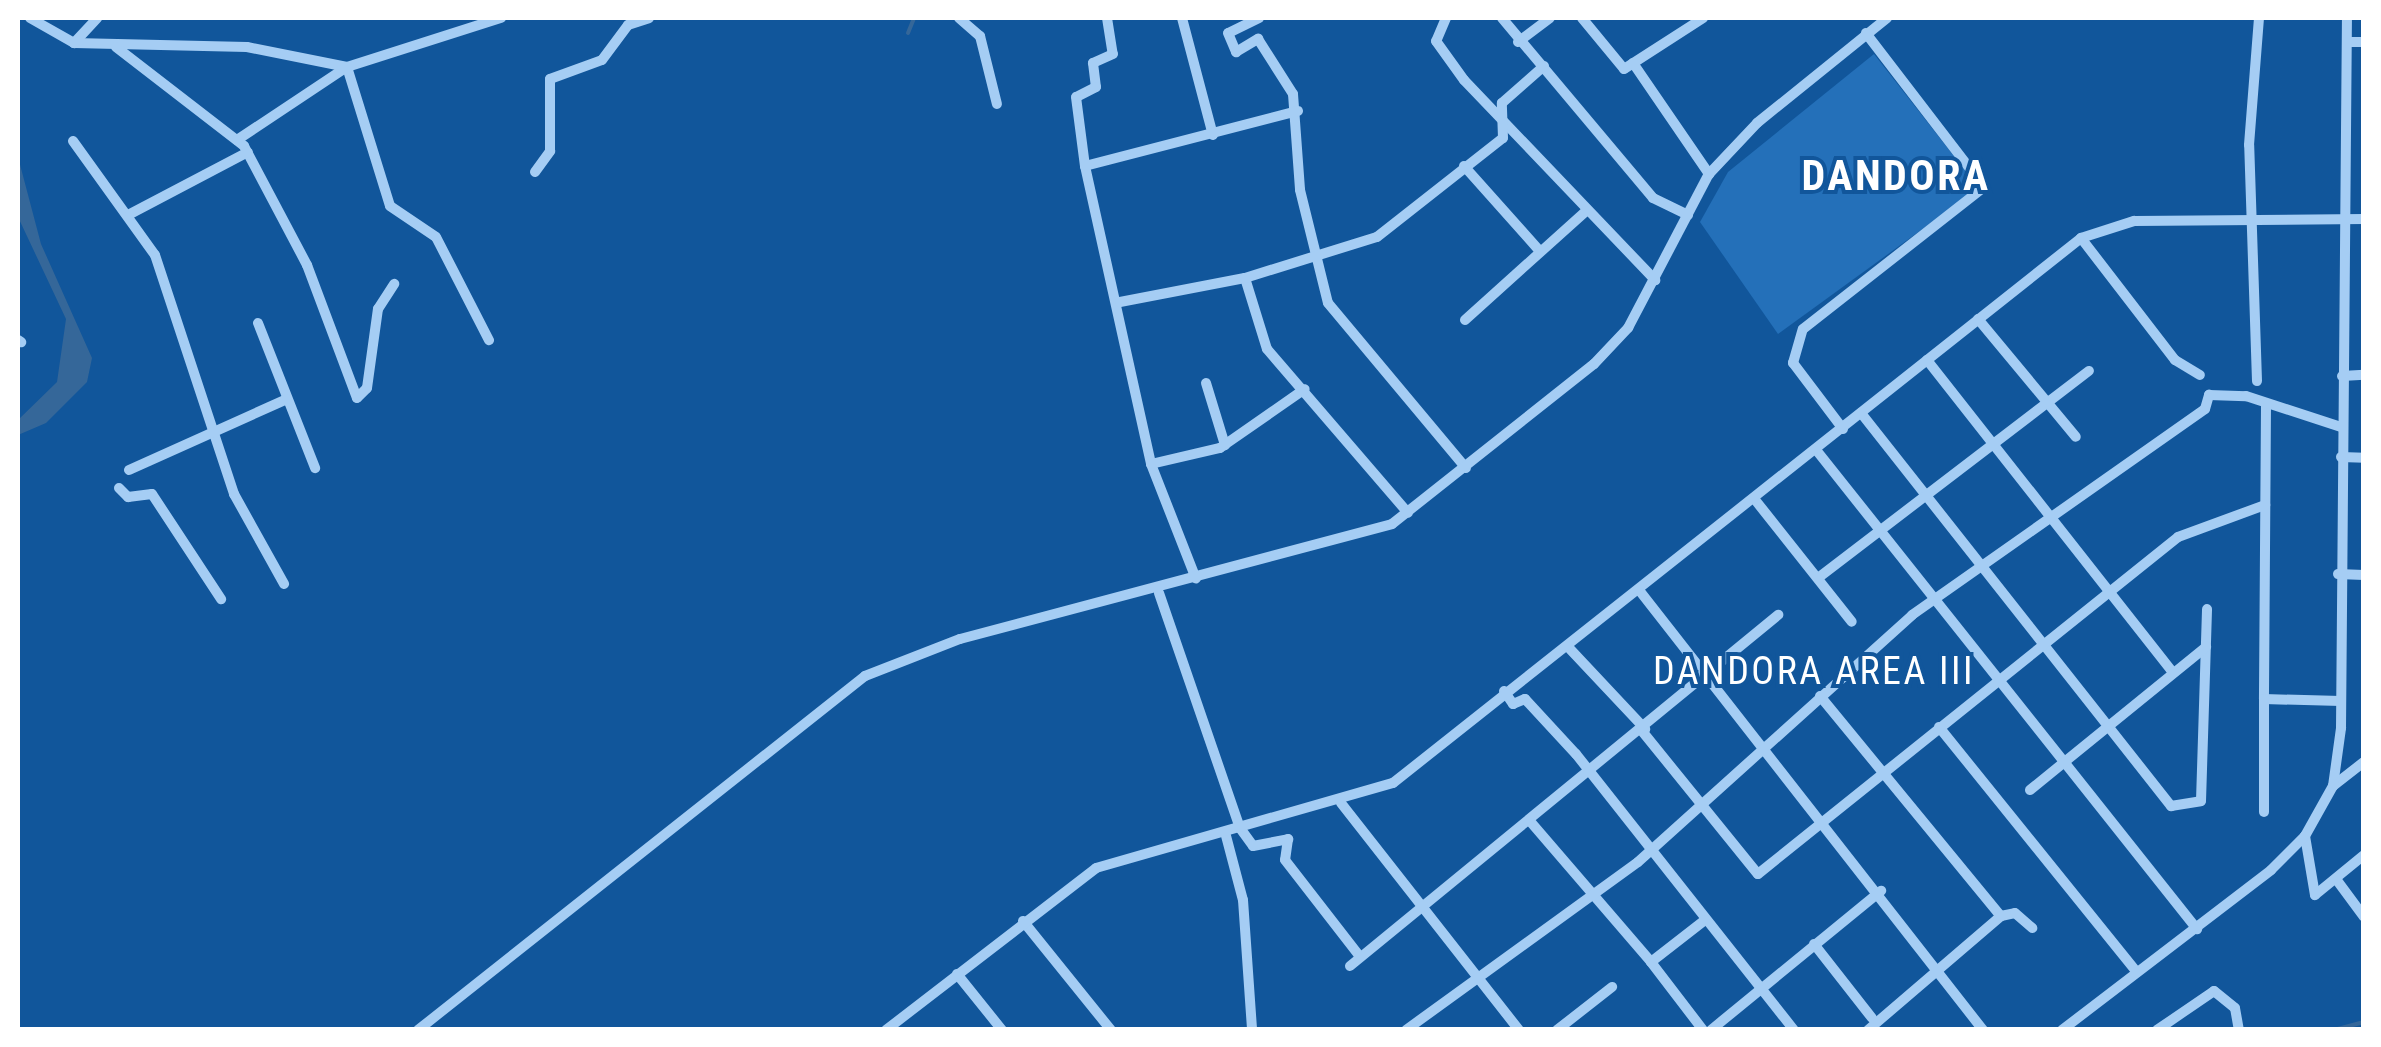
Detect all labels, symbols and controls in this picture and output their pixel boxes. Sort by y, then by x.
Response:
district label: DANDORA [1802,151,1990,201]
district label: DANDORA AREA III [1653,649,1975,695]

